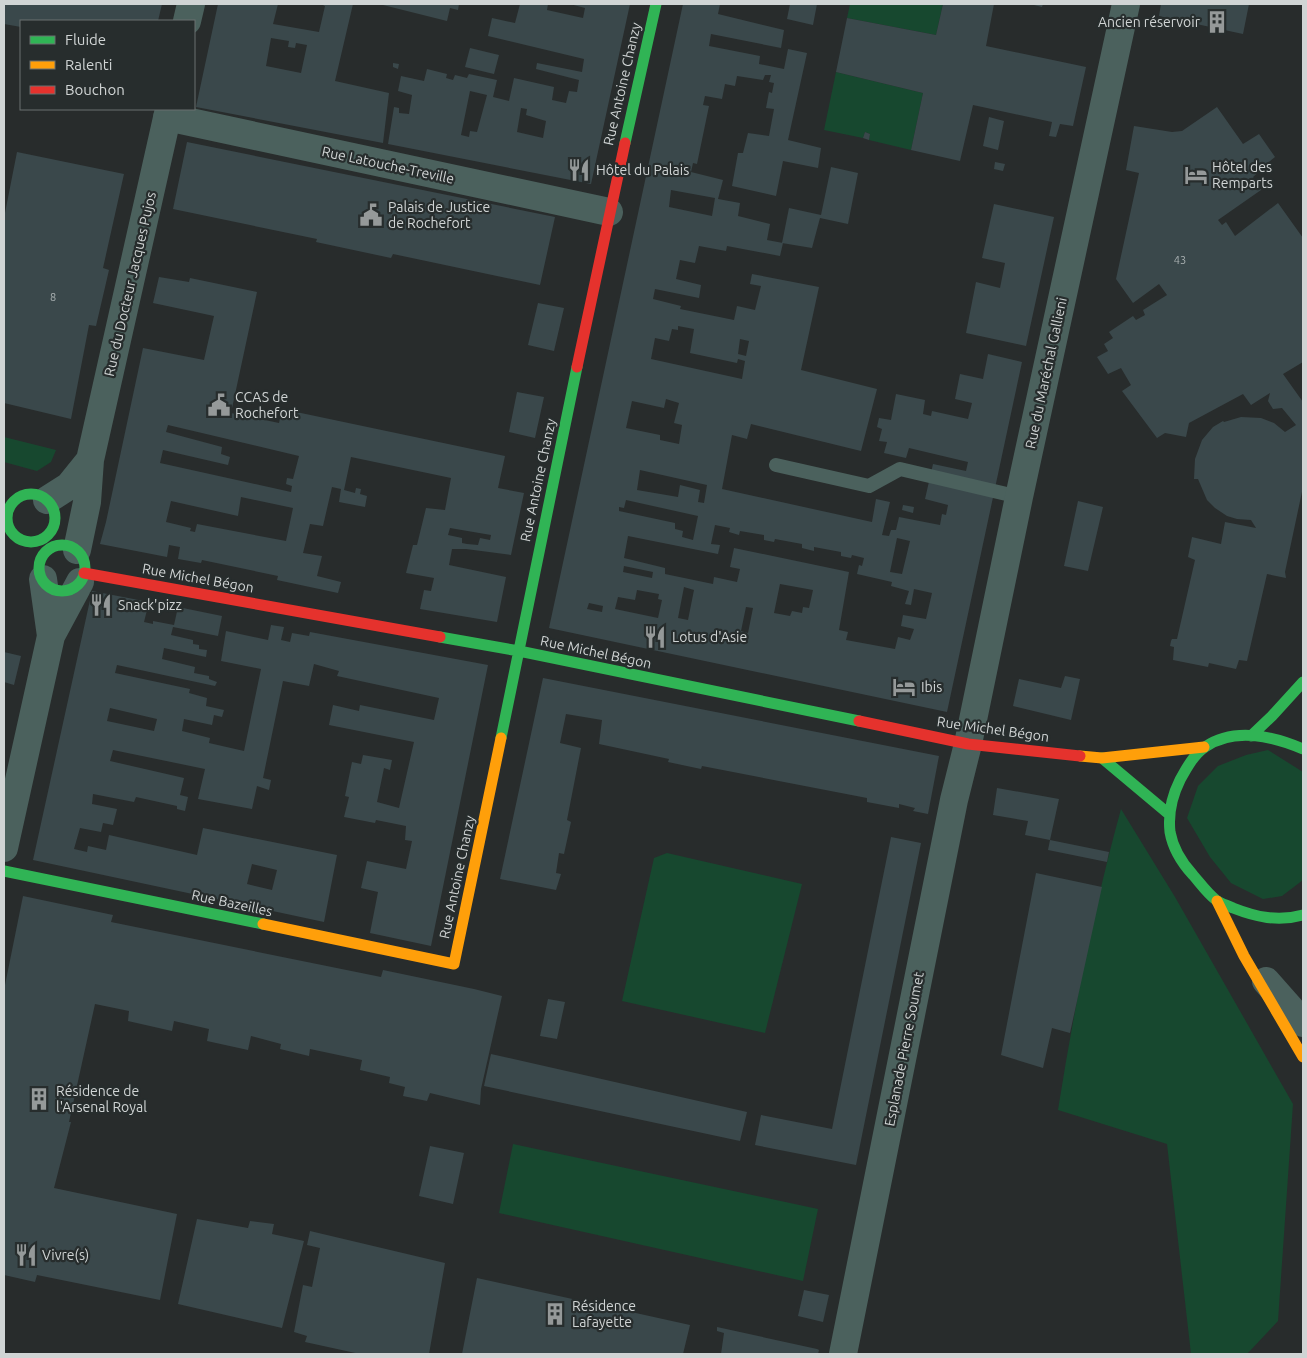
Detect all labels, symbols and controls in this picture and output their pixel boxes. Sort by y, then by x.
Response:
building icon: Ancien réservoir [1204,9,1230,35]
place label: Ancien réservoir [1098,14,1201,30]
legend [20,20,195,110]
street label: Rue Antoine Chanzy [600,21,644,147]
text: Fluide [65,31,106,48]
text: Ralenti [65,56,112,73]
text: Bouchon [65,81,125,98]
street label: Rue Latouche-Treville [320,143,456,187]
restaurant icon: Hôtel du Palais [566,157,592,183]
place label: Hôtel des Remparts [1212,159,1273,191]
place label: Hôtel du Palais [596,162,689,178]
hotel icon: Hôtel des Remparts [1183,162,1209,188]
street label: Rue du Docteur Jacques Pujos [101,190,159,378]
place label: Palais de Justice de Rochefort [388,199,490,231]
public building icon: Palais de Justice de Rochefort [358,202,384,228]
house number: 43 [1174,254,1186,266]
house number: 8 [50,291,56,303]
street label: Rue du Maréchal Gallieni [1022,296,1070,450]
place label: CCAS de Rochefort [235,389,299,421]
public building icon: CCAS de Rochefort [206,392,232,418]
street label: Rue Antoine Chanzy [517,417,559,543]
street label: Rue Michel Bégon [141,560,255,596]
restaurant icon: Snack'pizz [88,592,114,618]
place label: Snack'pizz [118,597,182,613]
restaurant icon: Lotus d'Asie [642,624,668,650]
place label: Lotus d'Asie [672,629,747,645]
street label: Rue Michel Bégon [539,632,653,672]
hotel icon: Ibis [891,674,917,700]
place label: Ibis [921,679,942,695]
street label: Rue Michel Bégon [936,713,1050,745]
street label: Rue Antoine Chanzy [436,814,478,940]
street label: Rue Bazeilles [190,887,274,919]
street label: Esplanade Pierre Soumet [881,970,927,1128]
place label: Résidence de l'Arsenal Royal [56,1083,147,1115]
building icon: Résidence de l'Arsenal Royal [26,1086,52,1112]
restaurant icon: Vivre(s) [13,1242,39,1268]
place label: Vivre(s) [42,1247,89,1263]
place label: Résidence Lafayette [572,1298,636,1330]
building icon: Résidence Lafayette [542,1301,568,1327]

